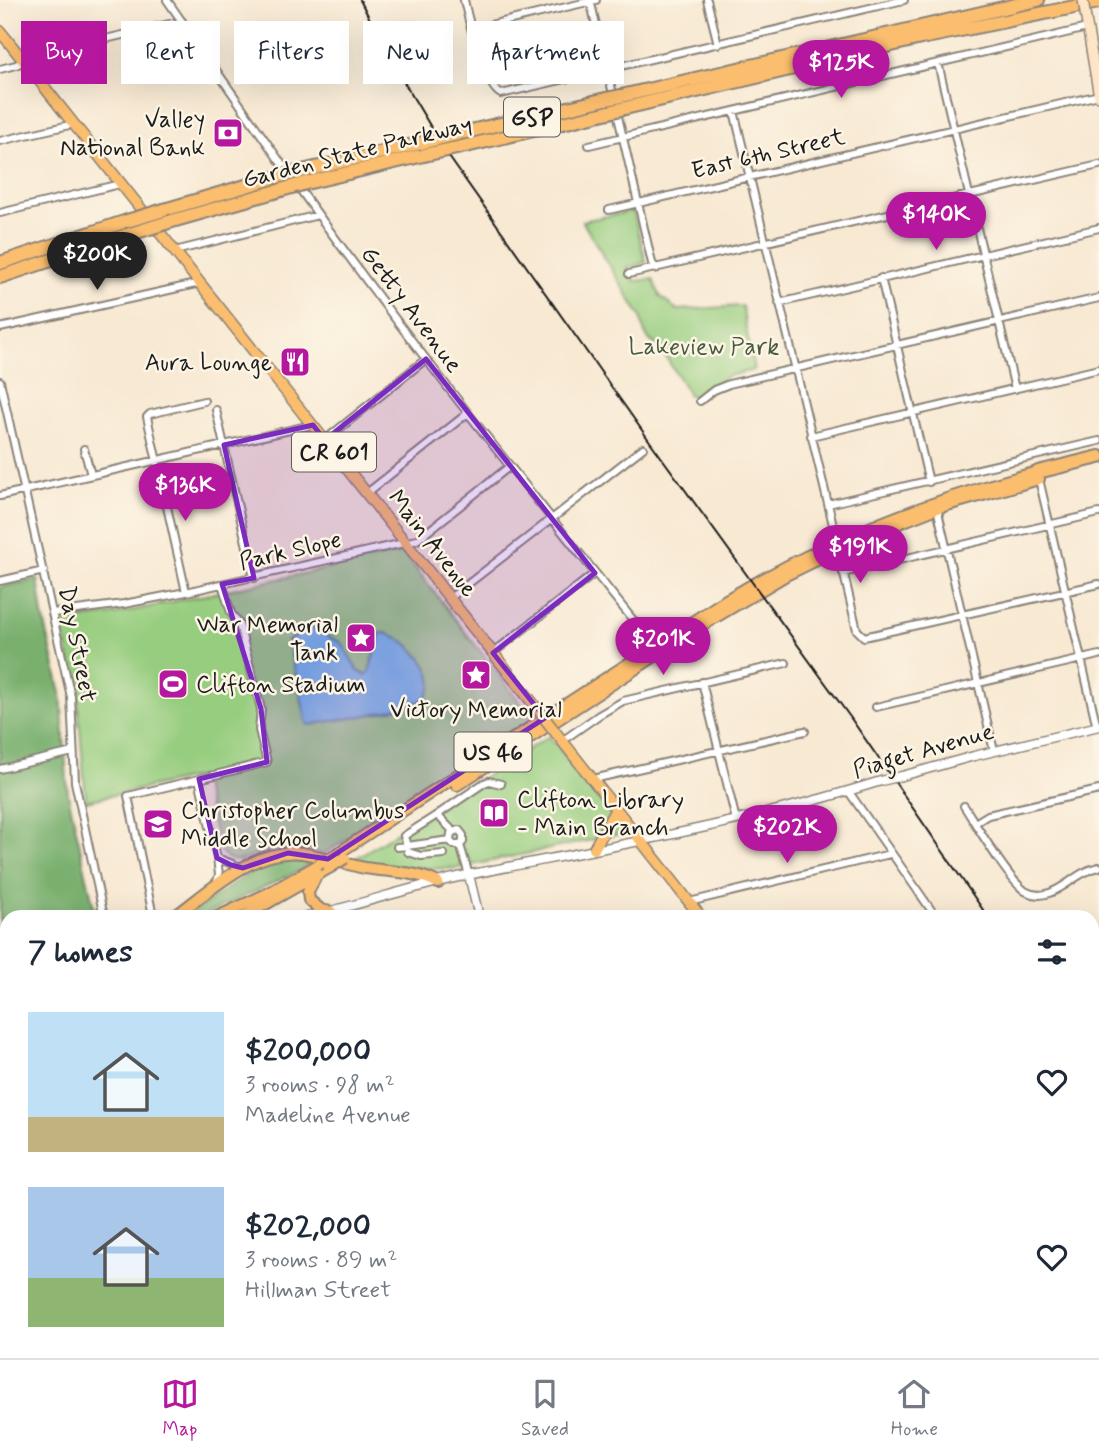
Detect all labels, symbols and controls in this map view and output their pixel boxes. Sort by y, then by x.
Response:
chip: Buy [21,21,107,84]
chip: Rent [121,21,220,84]
chip: Filters [234,21,349,84]
chip: New [363,21,453,84]
chip: Apartment [467,21,624,84]
pin: $125K [792,41,890,100]
text: $125K [809,48,873,78]
road number: GSP [504,98,560,136]
place label: Valley National Bank [60,105,205,164]
street label: Garden State Parkway [239,109,475,196]
bank icon: Valley National Bank [211,116,245,150]
street label: East 6th Street [689,122,848,187]
pin: $140K [887,192,985,252]
text: $140K [902,200,970,230]
pin: $200K [48,232,146,292]
text: $200K [63,240,131,270]
street label: Getty Avenue [353,240,469,380]
park label: Lakeview Park [629,332,779,363]
restaurant icon: Aura Lounge [278,345,312,379]
place label: Aura Lounge [145,348,272,379]
road number: CR 601 [292,432,376,472]
pin: $136K [136,463,234,523]
text: $136K [155,471,215,501]
street label: Main Avenue [380,484,483,604]
street label: Park Slope [236,525,344,578]
pin: $191K [811,526,909,585]
text: $191K [829,533,891,563]
street label: Day Street [50,584,103,705]
place label: War Memorial Tank [197,610,338,669]
pin: $201K [614,618,712,677]
place icon: War Memorial Tank [344,621,378,655]
text: $201K [631,625,695,655]
place icon: Victory Memorial [459,658,493,692]
sports icon: Clifton Stadium [156,667,190,701]
place label: Clifton Stadium [196,670,366,701]
place label: Victory Memorial [390,695,562,726]
street label: Piaget Avenue [849,716,999,789]
road number: US 46 [454,732,532,772]
place label: Clifton Library - Main Branch [517,785,684,844]
place label: Christopher Columbus Middle School [181,796,405,855]
library icon: Clifton Library - Main Branch [477,796,511,830]
pin: $202K [738,806,836,865]
school or university icon: Christopher Columbus Middle School [141,807,175,841]
text: $202K [753,813,821,843]
text: 7 homes [28,933,133,972]
icon: filters [1033,933,1071,971]
text: $200,000 [245,1032,371,1071]
icon: home [84,1040,168,1124]
icon: heart [1033,1063,1071,1101]
text: 3 rooms · 98 m² [245,1071,395,1101]
text: Madeline Avenue [245,1101,411,1131]
text: $202,000 [245,1207,371,1246]
icon: home [84,1215,168,1299]
icon: heart [1033,1238,1071,1276]
text: 3 rooms · 89 m² [245,1246,397,1276]
text: Hillman Street [245,1276,391,1306]
tab: Map [161,1375,199,1442]
tab: Saved [521,1375,569,1442]
tab: Home [891,1375,938,1442]

